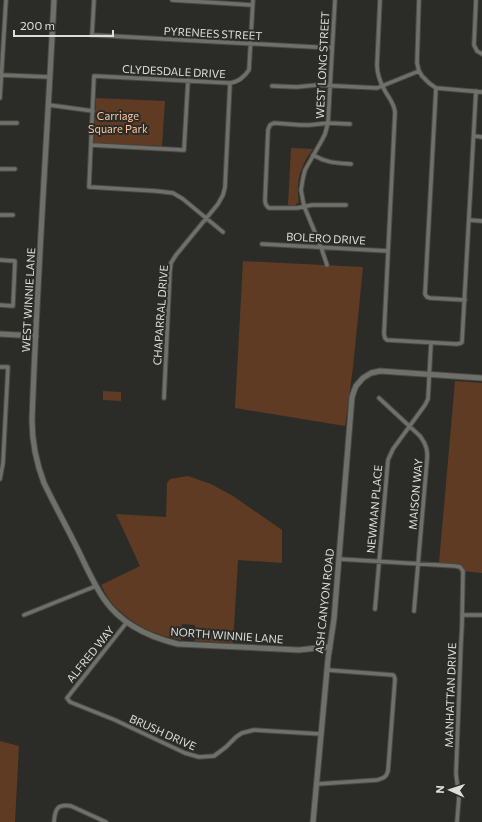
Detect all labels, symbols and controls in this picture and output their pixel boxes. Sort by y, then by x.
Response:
street label: WEST LONG STREET [313,11,331,119]
scale bar [14,12,113,38]
text: 200 m [20,18,55,32]
street label: PYRENEES STREET [163,24,263,42]
street label: CLYDESDALE DRIVE [122,62,226,80]
park label: Carriage Square Park [88,109,148,135]
street label: BOLERO DRIVE [286,229,366,247]
street label: WEST WINNIE LANE [19,247,37,353]
street label: CHAPARRAL DRIVE [150,264,170,366]
street label: MAISON WAY [405,458,425,530]
street label: NEWMAN PLACE [364,464,384,554]
street label: ASH CANYON ROAD [312,548,336,654]
street label: ALFRED WAY [63,623,117,685]
street label: NORTH WINNIE LANE [170,625,284,645]
street label: MANHATTAN DRIVE [442,642,458,748]
street label: BRUSH DRIVE [128,711,198,753]
north arrow [430,770,470,810]
text: N [433,785,446,794]

